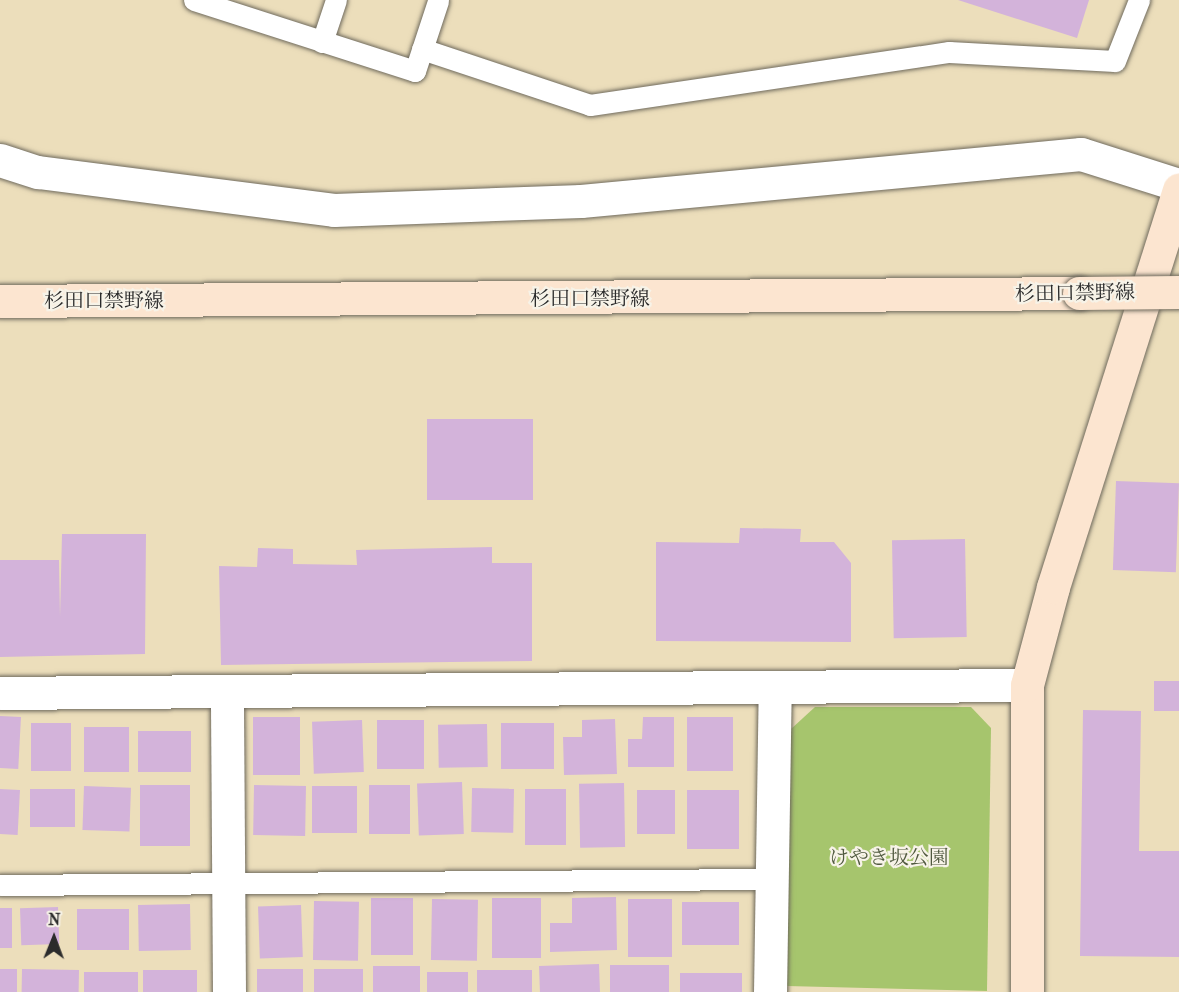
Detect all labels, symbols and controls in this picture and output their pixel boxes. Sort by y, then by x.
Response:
street label: 杉田口禁野線 [1015,280,1135,306]
street label: 杉田口禁野線 [530,286,650,310]
street label: 杉田口禁野線 [44,288,164,312]
park label: けやき坂公園 [829,845,949,869]
north arrow [24,908,84,968]
text: N [48,910,61,929]

